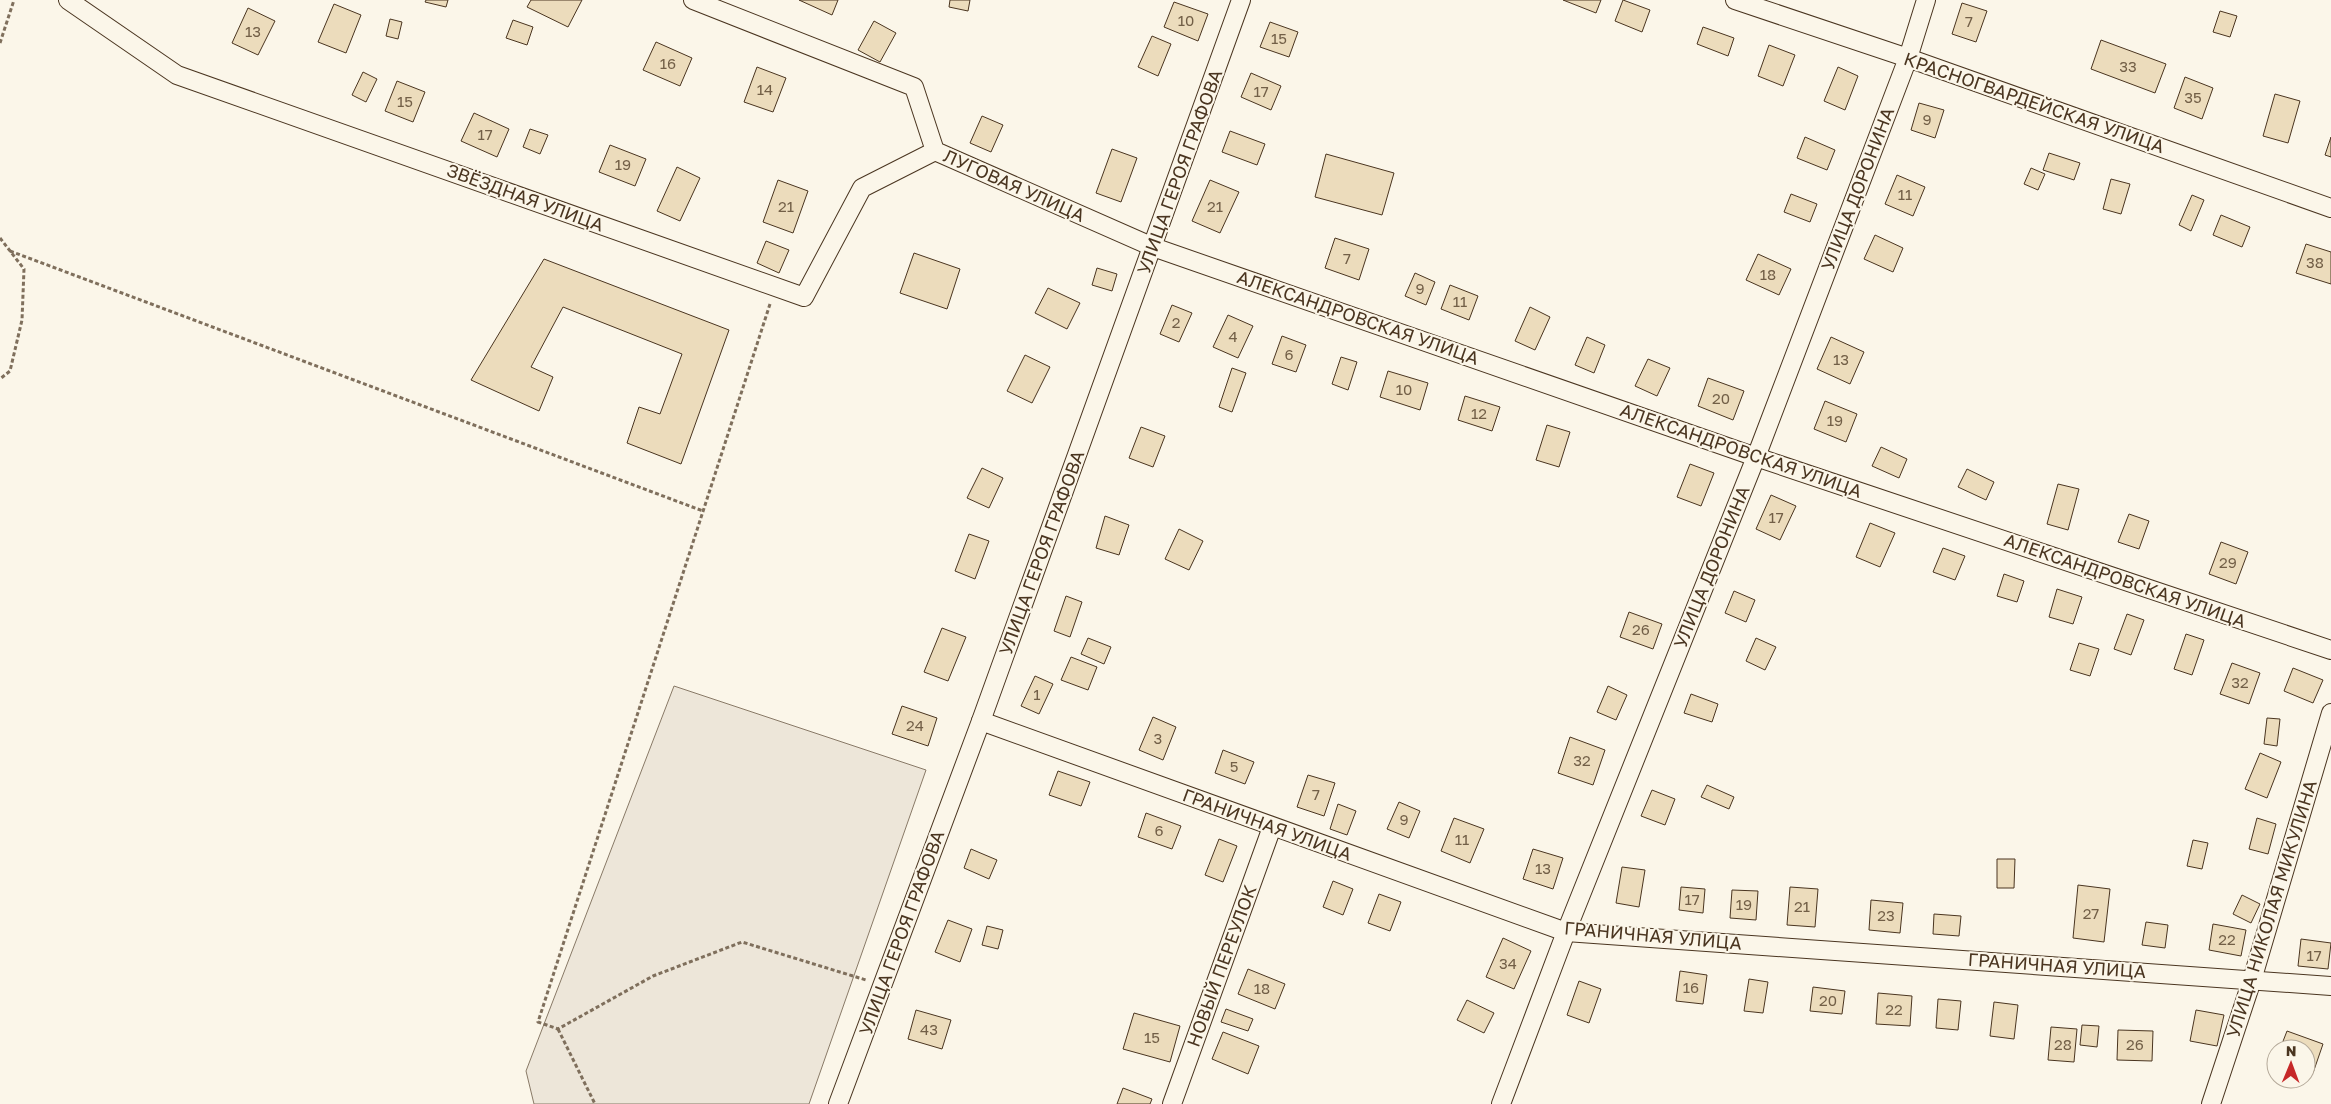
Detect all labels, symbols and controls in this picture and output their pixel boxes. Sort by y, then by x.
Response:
house number: 10 [1178,11,1194,29]
house number: 7 [1965,12,1973,30]
house number: 13 [245,22,261,40]
house number: 15 [1271,29,1287,47]
street label: КРАСНОГВАРДЕЙСКАЯ УЛИЦА [1901,47,2168,157]
house number: 16 [660,54,676,72]
house number: 33 [2119,57,2137,75]
street label: УЛИЦА ГЕРОЯ ГРАФОВА [1132,66,1226,277]
house number: 14 [757,80,773,98]
house number: 17 [1253,82,1269,100]
house number: 35 [2184,88,2202,106]
house number: 15 [397,92,413,110]
street label: УЛИЦА ДОРОНИНА [1816,104,1898,273]
house number: 9 [1922,110,1932,128]
house number: 17 [477,125,493,143]
street label: ЛУГОВАЯ УЛИЦА [940,144,1089,226]
house number: 19 [615,155,631,173]
street label: ЗВЁЗДНАЯ УЛИЦА [444,158,607,236]
house number: 11 [1898,185,1912,203]
house number: 21 [778,197,794,215]
house number: 21 [1207,197,1223,215]
house number: 7 [1343,249,1351,267]
house number: 38 [2306,253,2324,271]
street label: АЛЕКСАНДРОВСКАЯ УЛИЦА [1235,265,1482,369]
house number: 18 [1760,265,1776,283]
house number: 9 [1415,279,1425,297]
house number: 11 [1453,292,1467,310]
house number: 2 [1172,313,1180,331]
house number: 4 [1228,327,1238,345]
house number: 6 [1284,345,1294,363]
house number: 13 [1833,350,1849,368]
house number: 10 [1396,380,1412,398]
house number: 20 [1712,389,1730,407]
street label: АЛЕКСАНДРОВСКАЯ УЛИЦА [1618,398,1865,502]
house number: 12 [1471,404,1487,422]
house number: 19 [1827,411,1843,429]
street label: УЛИЦА ГЕРОЯ ГРАФОВА [994,447,1088,658]
street label: УЛИЦА ДОРОНИНА [1668,482,1754,651]
house number: 17 [1768,508,1784,526]
street label: АЛЕКСАНДРОВСКАЯ УЛИЦА [2002,528,2249,632]
house number: 29 [2219,553,2237,571]
house number: 26 [1632,620,1650,638]
house number: 32 [2231,673,2249,691]
house number: 1 [1033,685,1041,703]
house number: 24 [906,716,924,734]
house number: 3 [1154,729,1162,747]
house number: 32 [1573,751,1591,769]
house number: 5 [1230,757,1238,775]
street label: УЛИЦА НИКОЛАЯ МИКУЛИНА [2221,777,2321,1040]
street label: ГРАНИЧНАЯ УЛИЦА [1180,783,1355,865]
house number: 7 [1312,785,1320,803]
house number: 9 [1399,810,1409,828]
house number: 6 [1154,821,1164,839]
street label: УЛИЦА ГЕРОЯ ГРАФОВА [854,827,948,1038]
house number: 11 [1455,830,1469,848]
house number: 13 [1535,859,1551,877]
street label: НОВЫЙ ПЕРЕУЛОК [1182,881,1261,1050]
house number: 17 [1684,890,1700,908]
house number: 19 [1736,895,1752,913]
house number: 21 [1794,897,1810,915]
house number: 27 [2083,904,2099,922]
house number: 23 [1877,906,1895,924]
street label: ГРАНИЧНАЯ УЛИЦА [1563,916,1743,954]
house number: 22 [2218,930,2236,948]
house number: 17 [2306,946,2322,964]
street label: ГРАНИЧНАЯ УЛИЦА [1967,948,2147,982]
house number: 34 [1499,954,1517,972]
house number: 16 [1683,978,1699,996]
house number: 18 [1254,979,1270,997]
house number: 20 [1819,991,1837,1009]
house number: 22 [1885,1000,1903,1018]
house number: 43 [920,1020,938,1038]
house number: 15 [1144,1028,1160,1046]
house number: 28 [2054,1035,2072,1053]
house number: 26 [2126,1035,2144,1053]
north arrow [2266,1039,2316,1089]
text: N [2286,1042,2297,1059]

